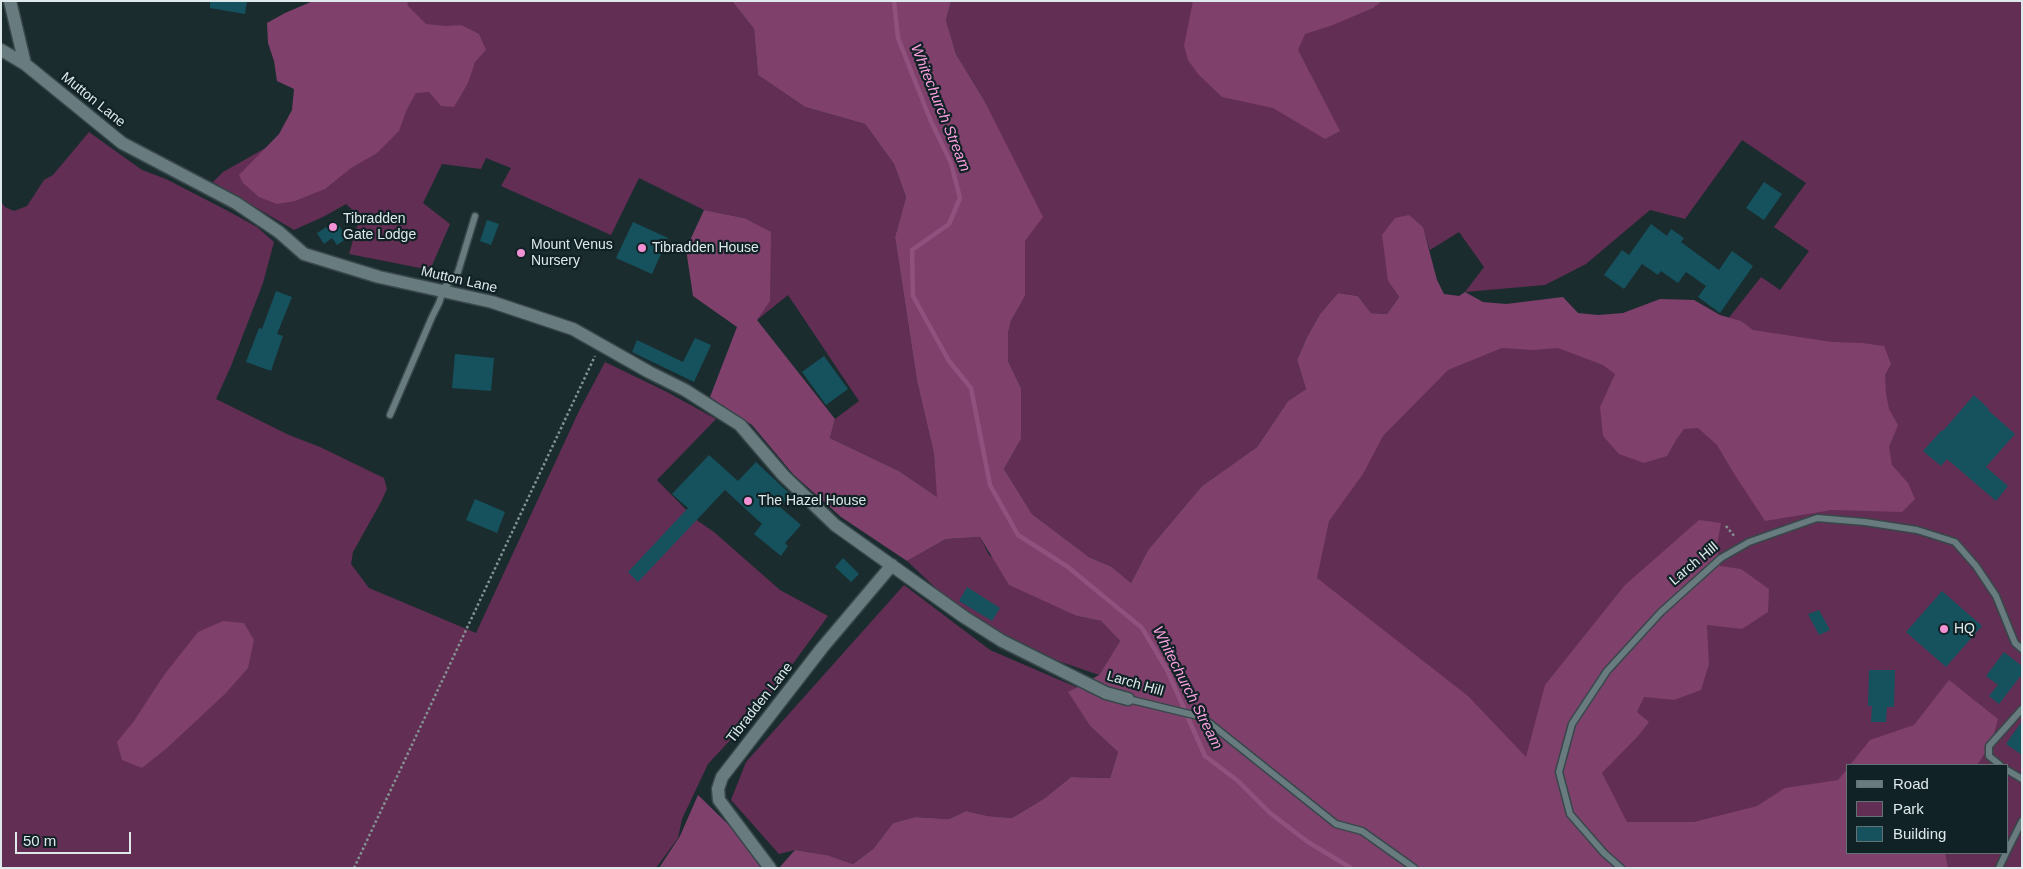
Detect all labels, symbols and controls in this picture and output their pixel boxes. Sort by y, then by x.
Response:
water label: Whitechurch Stream [906,42,974,174]
street label: Mutton Lane [57,69,129,131]
place label: Tibradden Gate Lodge [343,211,416,243]
marker: Tibradden Gate Lodge [327,221,339,233]
place label: Mount Venus Nursery [531,237,613,270]
place label: Tibradden House [652,240,759,256]
marker: Tibradden House [636,242,648,254]
marker: Mount Venus Nursery [515,247,527,259]
street label: Mutton Lane [419,263,499,297]
place label: The Hazel House [758,493,866,509]
marker: The Hazel House [742,495,754,507]
street label: Larch Hill [1666,539,1722,589]
place label: HQ [1954,621,1975,637]
water label: Whitechurch Stream [1148,623,1226,753]
marker: HQ [1938,623,1950,635]
street label: Tibradden Lane [723,659,797,747]
street label: Larch Hill [1105,668,1165,700]
legend [1846,764,2008,854]
text: Road [1893,775,1929,792]
text: Park [1893,800,1924,817]
scale bar [18,822,134,854]
text: Building [1893,825,1946,842]
text: 50 m [23,832,56,849]

